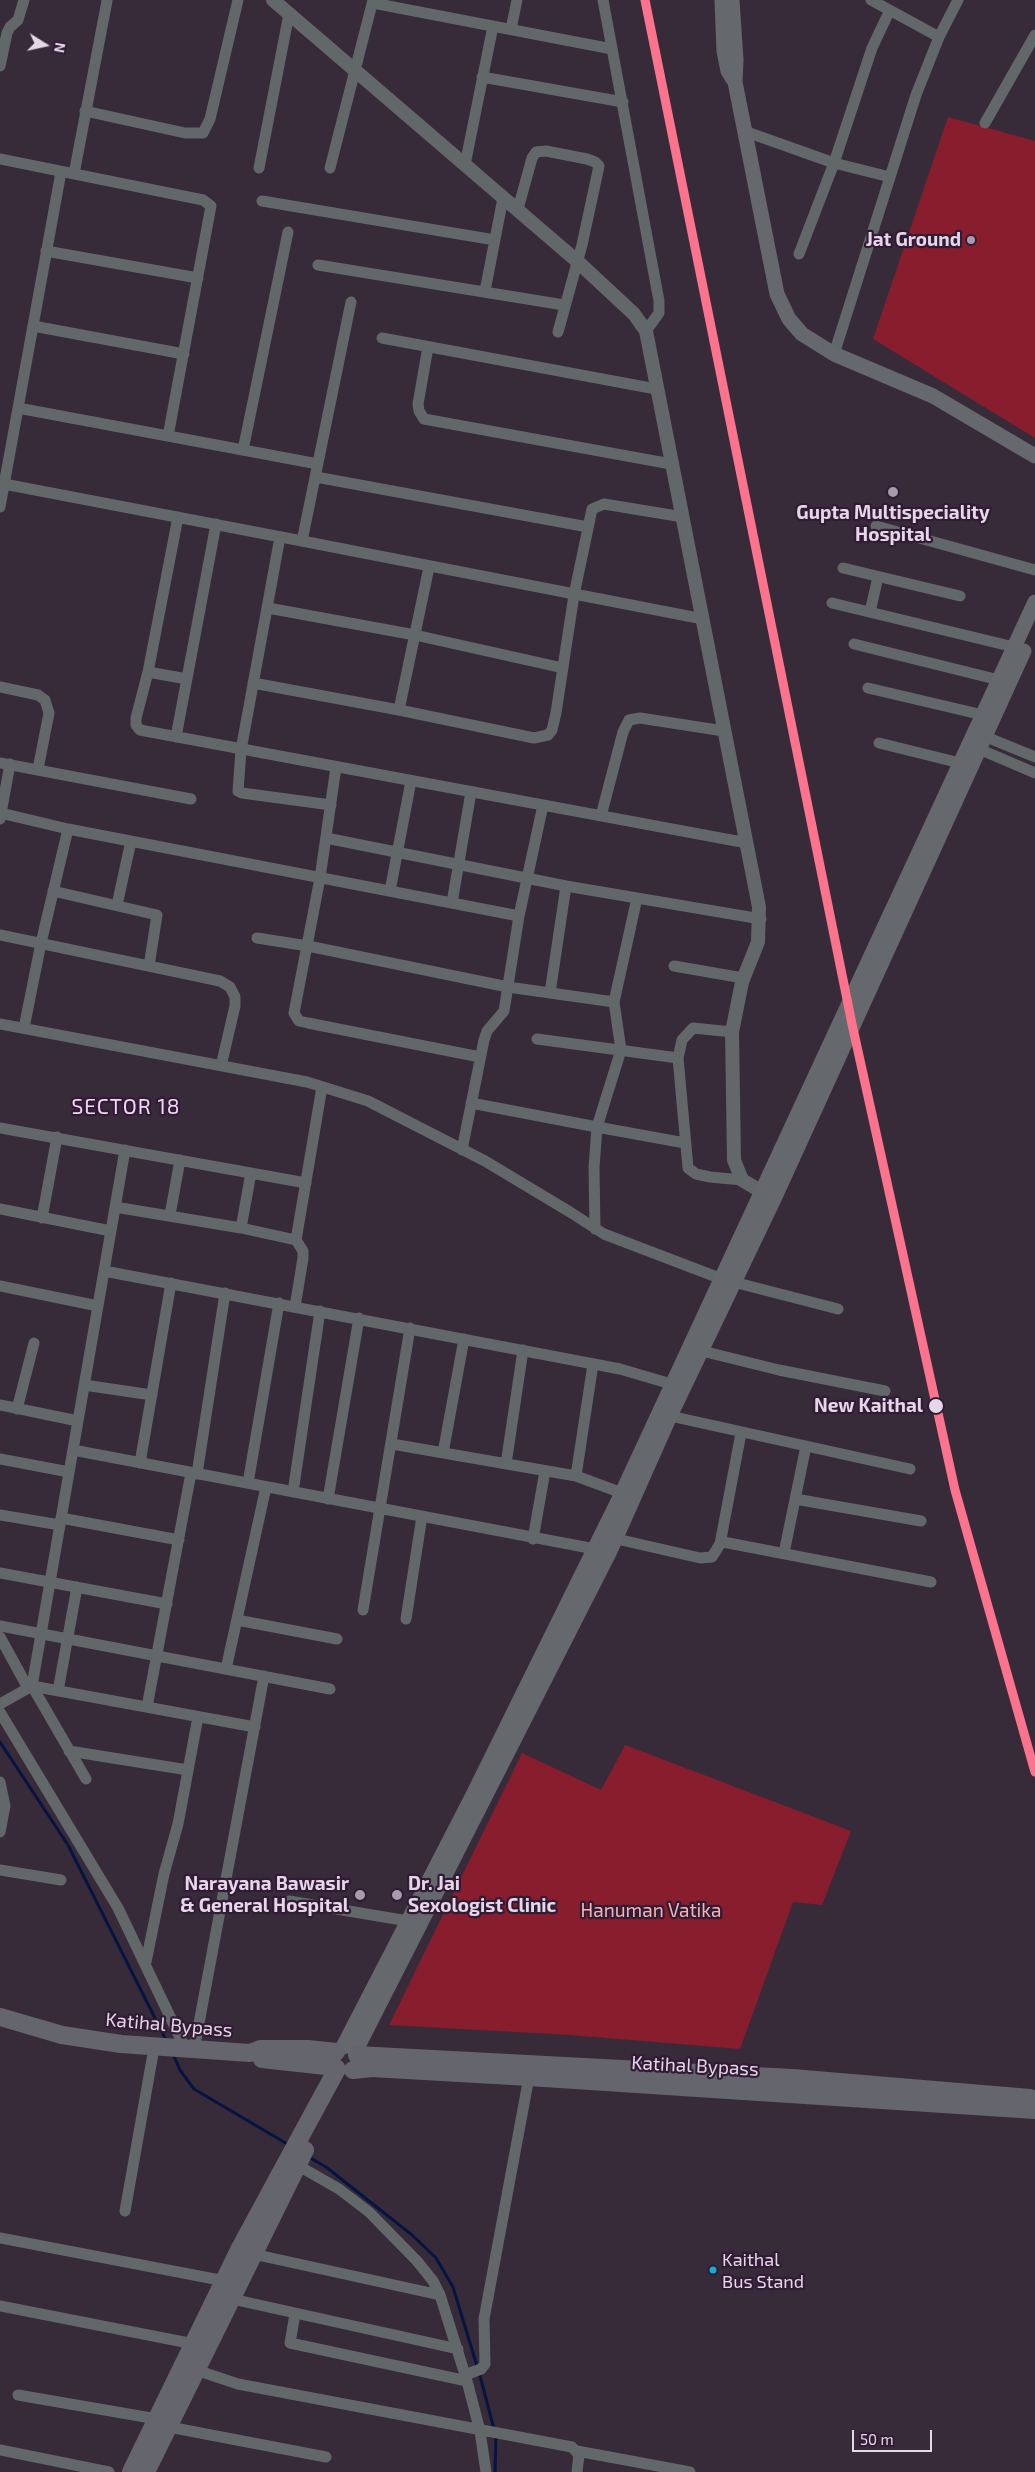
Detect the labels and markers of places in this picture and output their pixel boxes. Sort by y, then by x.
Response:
place label: Jat Ground [866,229,961,251]
marker: Jat Ground [965,234,977,246]
marker: Gupta Multispeciality Hospital [886,485,900,499]
place label: Gupta Multispeciality Hospital [796,502,990,546]
place label: New Kaithal [814,1395,923,1417]
marker: New Kaithal [927,1397,945,1415]
place label: Narayana Bawasir & General Hospital [180,1873,349,1917]
place label: Dr. Jai Sexologist Clinic [408,1873,556,1917]
marker: Narayana Bawasir & General Hospital [353,1888,367,1902]
marker: Dr. Jai Sexologist Clinic [390,1888,404,1902]
place label: Kaithal Bus Stand [722,2249,804,2292]
marker: Kaithal Bus Stand [708,2265,718,2275]

